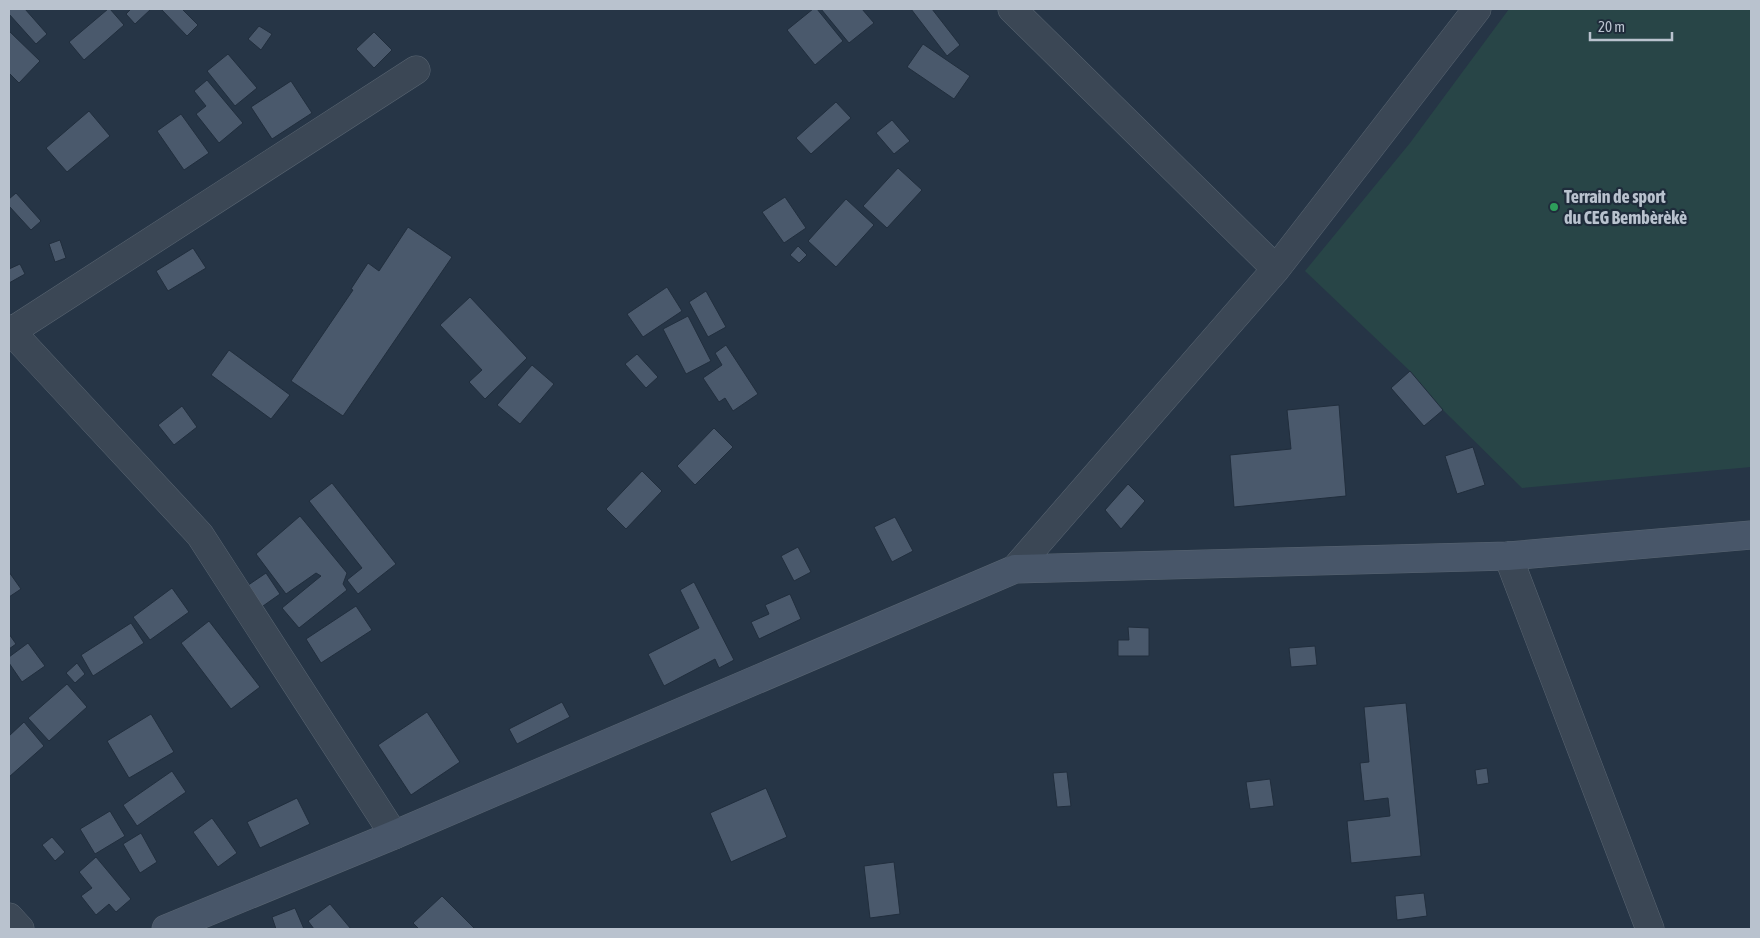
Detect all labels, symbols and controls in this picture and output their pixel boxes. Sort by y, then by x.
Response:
scale bar [1590,10,1672,42]
text: 20 m [1598,18,1625,35]
place label: Terrain de sport du CEG Bembèrèkè [1564,186,1687,228]
marker: Terrain de sport du CEG Bembèrèkè [1548,201,1560,213]

